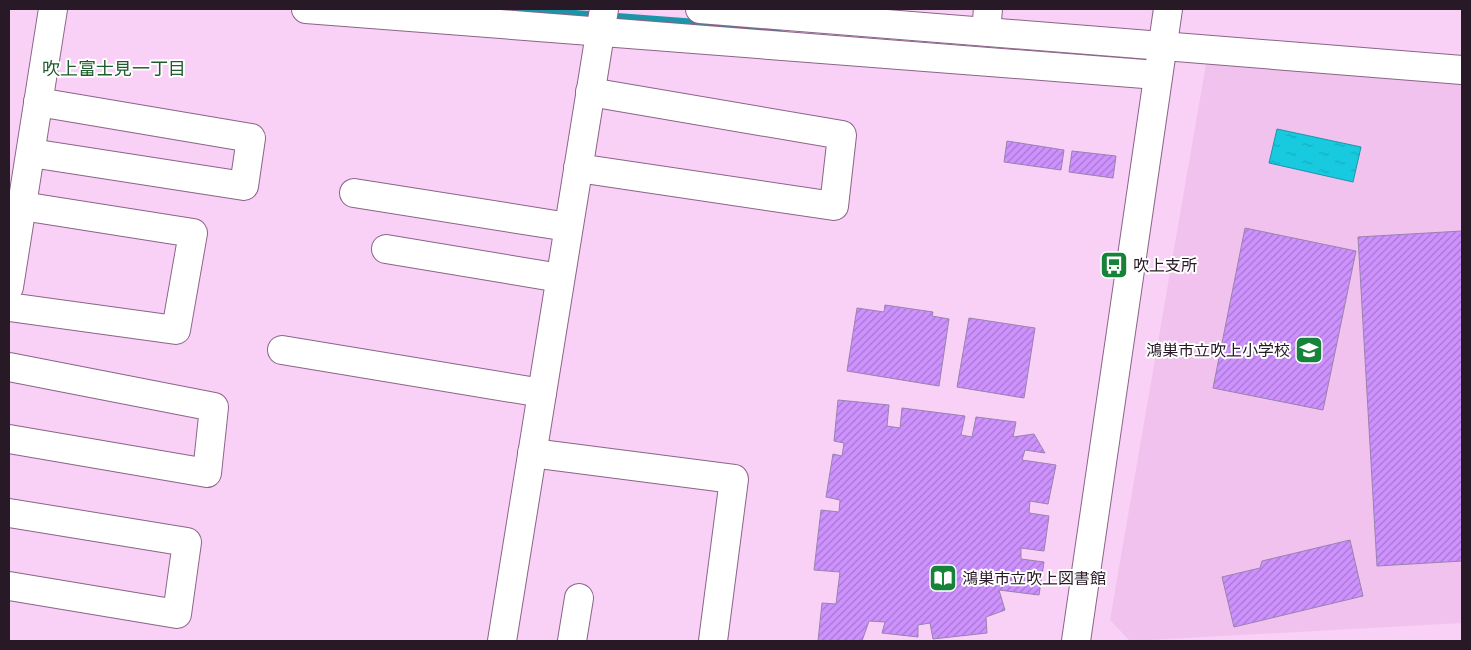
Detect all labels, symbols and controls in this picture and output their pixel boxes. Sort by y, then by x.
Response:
district label: 吹上富士見一丁目 [42,57,186,80]
bus stop icon: 吹上支所 [1099,250,1129,280]
place label: 吹上支所 [1133,255,1197,275]
school or university icon: 鴻巣市立吹上小学校 [1294,335,1324,365]
place label: 鴻巣市立吹上小学校 [1146,340,1290,360]
library icon: 鴻巣市立吹上図書館 [928,563,958,593]
place label: 鴻巣市立吹上図書館 [962,568,1106,588]

